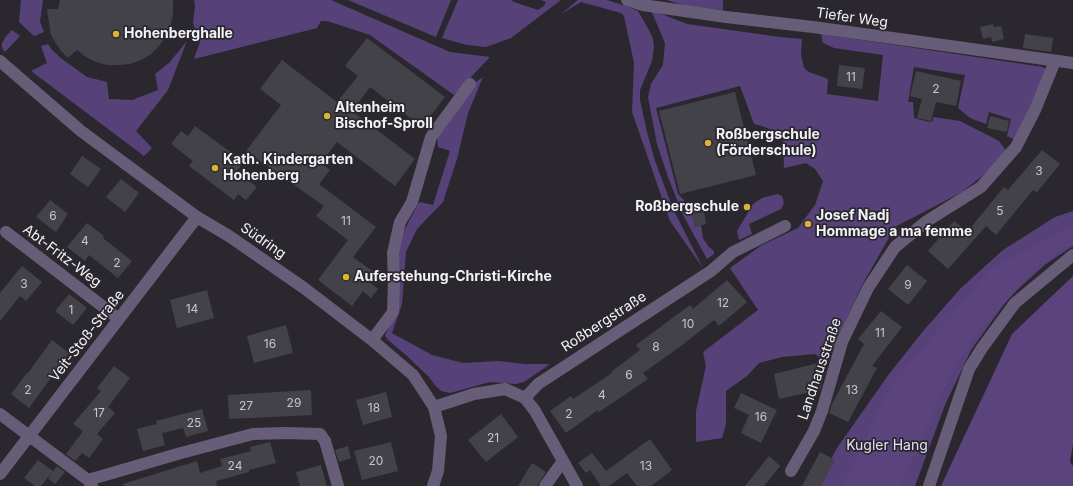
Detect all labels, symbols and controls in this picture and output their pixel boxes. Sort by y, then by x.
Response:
street label: Tiefer Weg [815,5,889,31]
place label: Hohenberghalle [124,26,233,42]
marker: Hohenberghalle [111,29,121,39]
house number: 11 [846,70,856,84]
house number: 2 [932,82,940,96]
place label: Altenheim Bischof-Sproll [335,100,433,132]
marker: Altenheim Bischof-Sproll [322,111,332,121]
place label: Roßbergschule (Förderschule) [716,127,820,160]
marker: Roßbergschule (Förderschule) [703,138,713,148]
place label: Kath. Kindergarten Hohenberg [223,152,353,184]
marker: Kath. Kindergarten Hohenberg [210,163,220,173]
house number: 3 [1035,164,1043,178]
place label: Roßbergschule [635,199,739,215]
marker: Roßbergschule [742,202,752,212]
house number: 5 [996,204,1004,218]
place label: Josef Nadj Hommage a ma femme [816,208,972,240]
house number: 6 [49,209,57,223]
house number: 11 [341,214,351,228]
street label: Südring [237,219,289,263]
marker: Josef Nadj Hommage a ma femme [803,219,813,229]
street label: Abt-Fritz-Weg [20,221,104,291]
house number: 4 [81,234,89,248]
house number: 2 [113,256,121,270]
place label: Auferstehung-Christi-Kirche [354,269,552,285]
marker: Auferstehung-Christi-Kirche [341,272,351,282]
house number: 3 [20,277,28,291]
house number: 9 [904,278,912,292]
street label: Veit-Stoß-Straße [46,287,128,385]
street label: Roßbergstraße [558,288,650,356]
house number: 12 [717,296,729,310]
house number: 14 [186,302,198,316]
house number: 1 [69,303,73,317]
street label: Landhausstraße [795,316,845,422]
house number: 10 [682,317,694,331]
house number: 11 [875,326,885,340]
house number: 16 [264,337,276,351]
house number: 8 [652,340,660,354]
house number: 6 [625,368,633,382]
house number: 2 [24,383,32,397]
house number: 13 [846,383,858,397]
house number: 4 [598,388,606,402]
house number: 29 [287,396,301,410]
house number: 27 [239,399,253,413]
house number: 18 [368,401,380,415]
house number: 17 [93,406,105,420]
house number: 2 [565,407,573,421]
house number: 16 [755,410,767,424]
house number: 25 [187,416,201,430]
house number: 21 [487,431,499,445]
park label: Kugler Hang [846,438,928,454]
house number: 20 [369,454,383,468]
house number: 24 [228,459,242,473]
house number: 13 [640,459,652,473]

